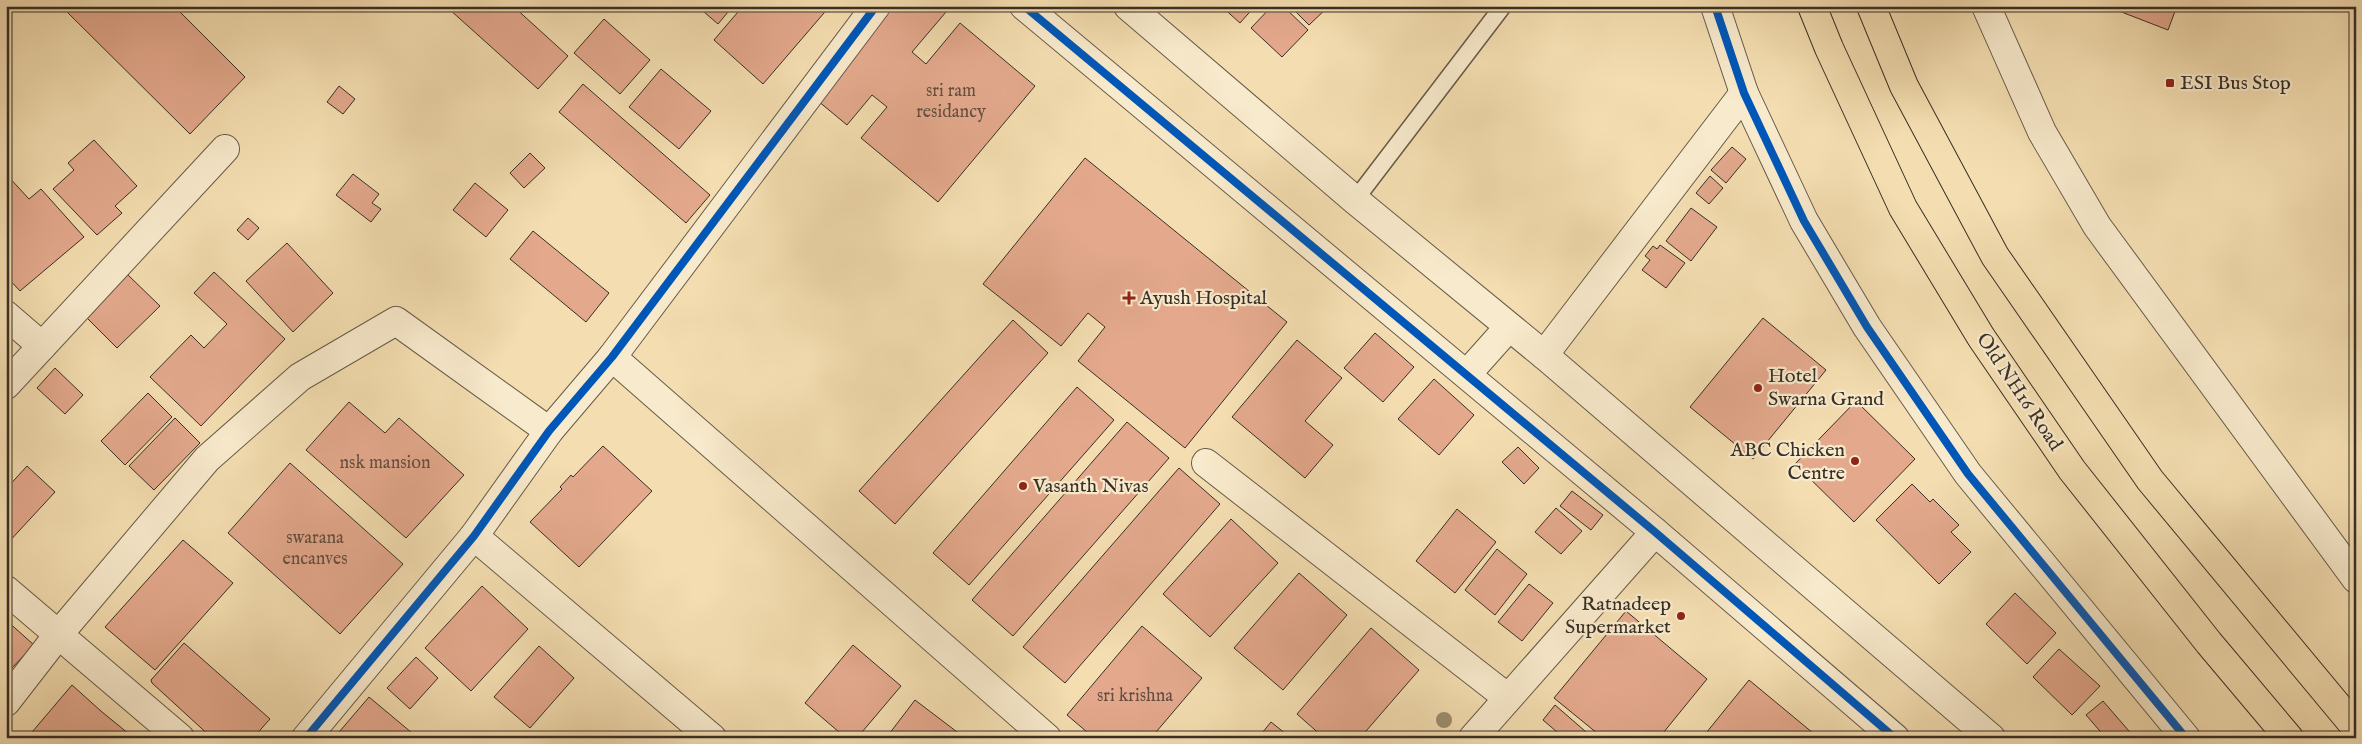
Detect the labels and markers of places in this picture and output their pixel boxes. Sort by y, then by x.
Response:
place label: ESI Bus Stop [2180,71,2291,96]
marker: ESI Bus Stop [2164,77,2176,89]
place label: Ayush Hospital [1139,286,1268,311]
marker: Ayush Hospital [1122,291,1136,305]
place label: Hotel Swarna Grand [1768,364,1884,412]
marker: Hotel Swarna Grand [1752,382,1764,394]
place label: ABC Chicken Centre [1729,438,1845,486]
marker: ABC Chicken Centre [1849,455,1861,467]
place label: Vasanth Nivas [1032,474,1148,499]
marker: Vasanth Nivas [1017,480,1029,492]
place label: Ratnadeep Supermarket [1565,592,1671,640]
marker: Ratnadeep Supermarket [1675,610,1687,622]

